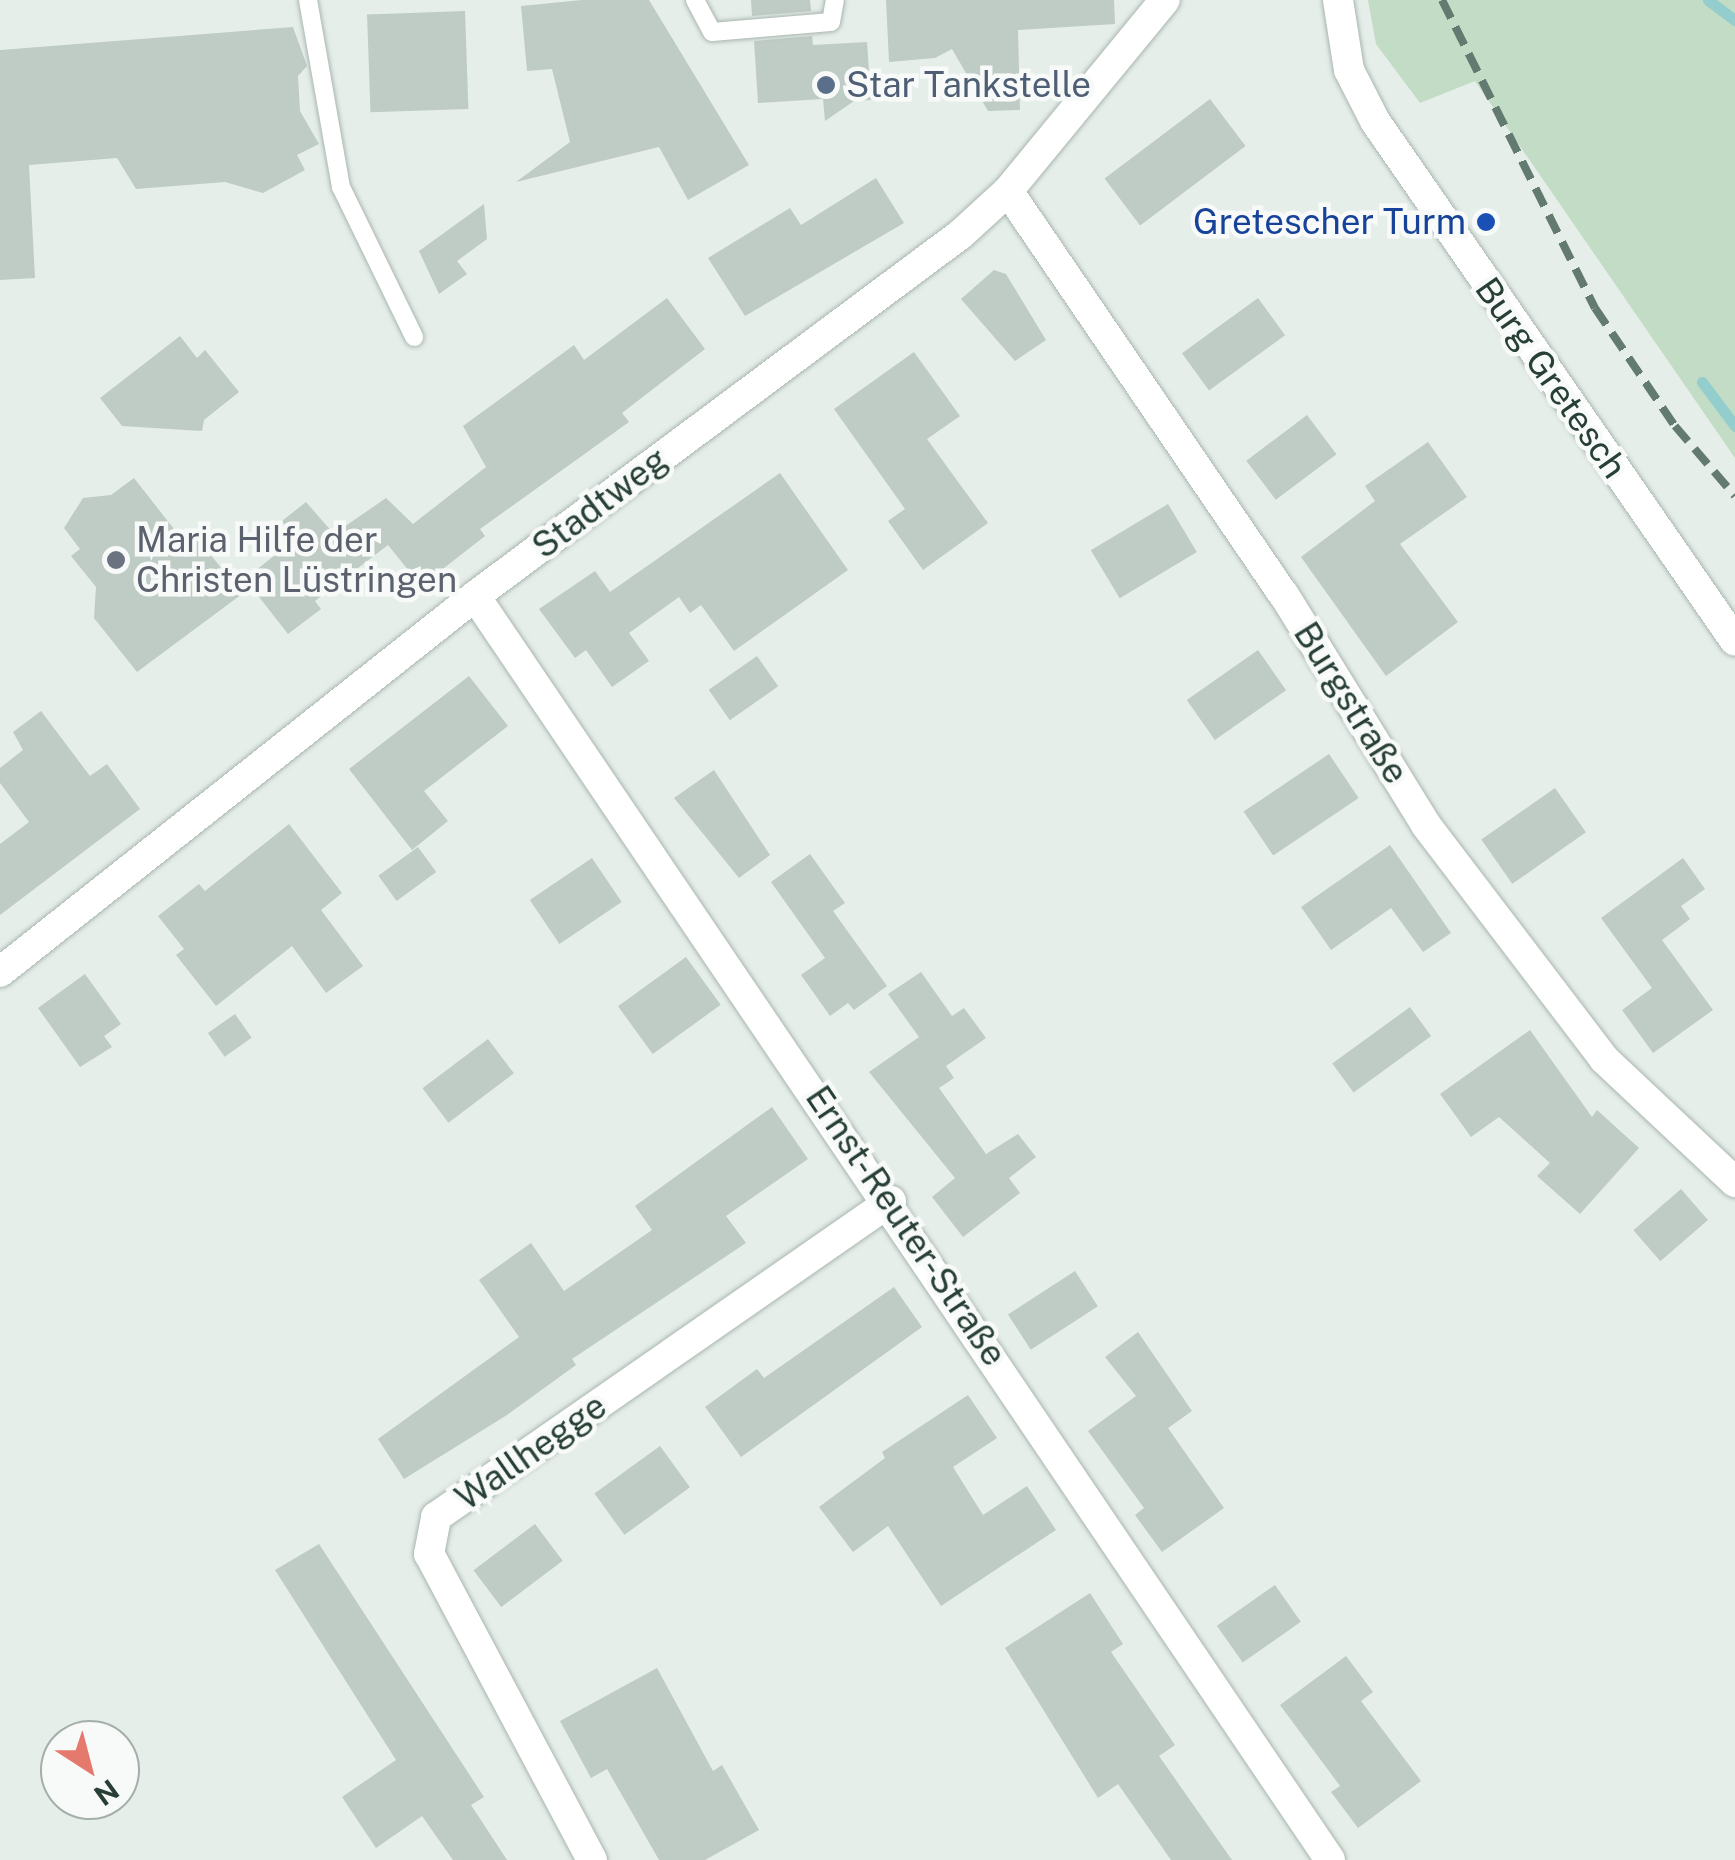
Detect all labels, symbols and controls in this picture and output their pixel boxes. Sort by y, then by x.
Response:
place label: Star Tankstelle [846,64,1091,106]
marker: Star Tankstelle [815,74,837,96]
place label: Gretescher Turm [1193,201,1466,243]
marker: Gretescher Turm [1475,211,1497,233]
street label: Burg Gretesch [1466,270,1636,486]
street label: Stadtweg [524,439,676,567]
place label: Maria Hilfe der Christen Lüstringen [136,519,457,601]
marker: Maria Hilfe der Christen Lüstringen [105,549,127,571]
street label: Burgstraße [1285,615,1417,791]
street label: Ernst-Reuter-Straße [797,1078,1015,1374]
street label: Wallhegge [448,1385,614,1519]
north arrow [40,1720,140,1820]
text: N [88,1773,125,1813]

